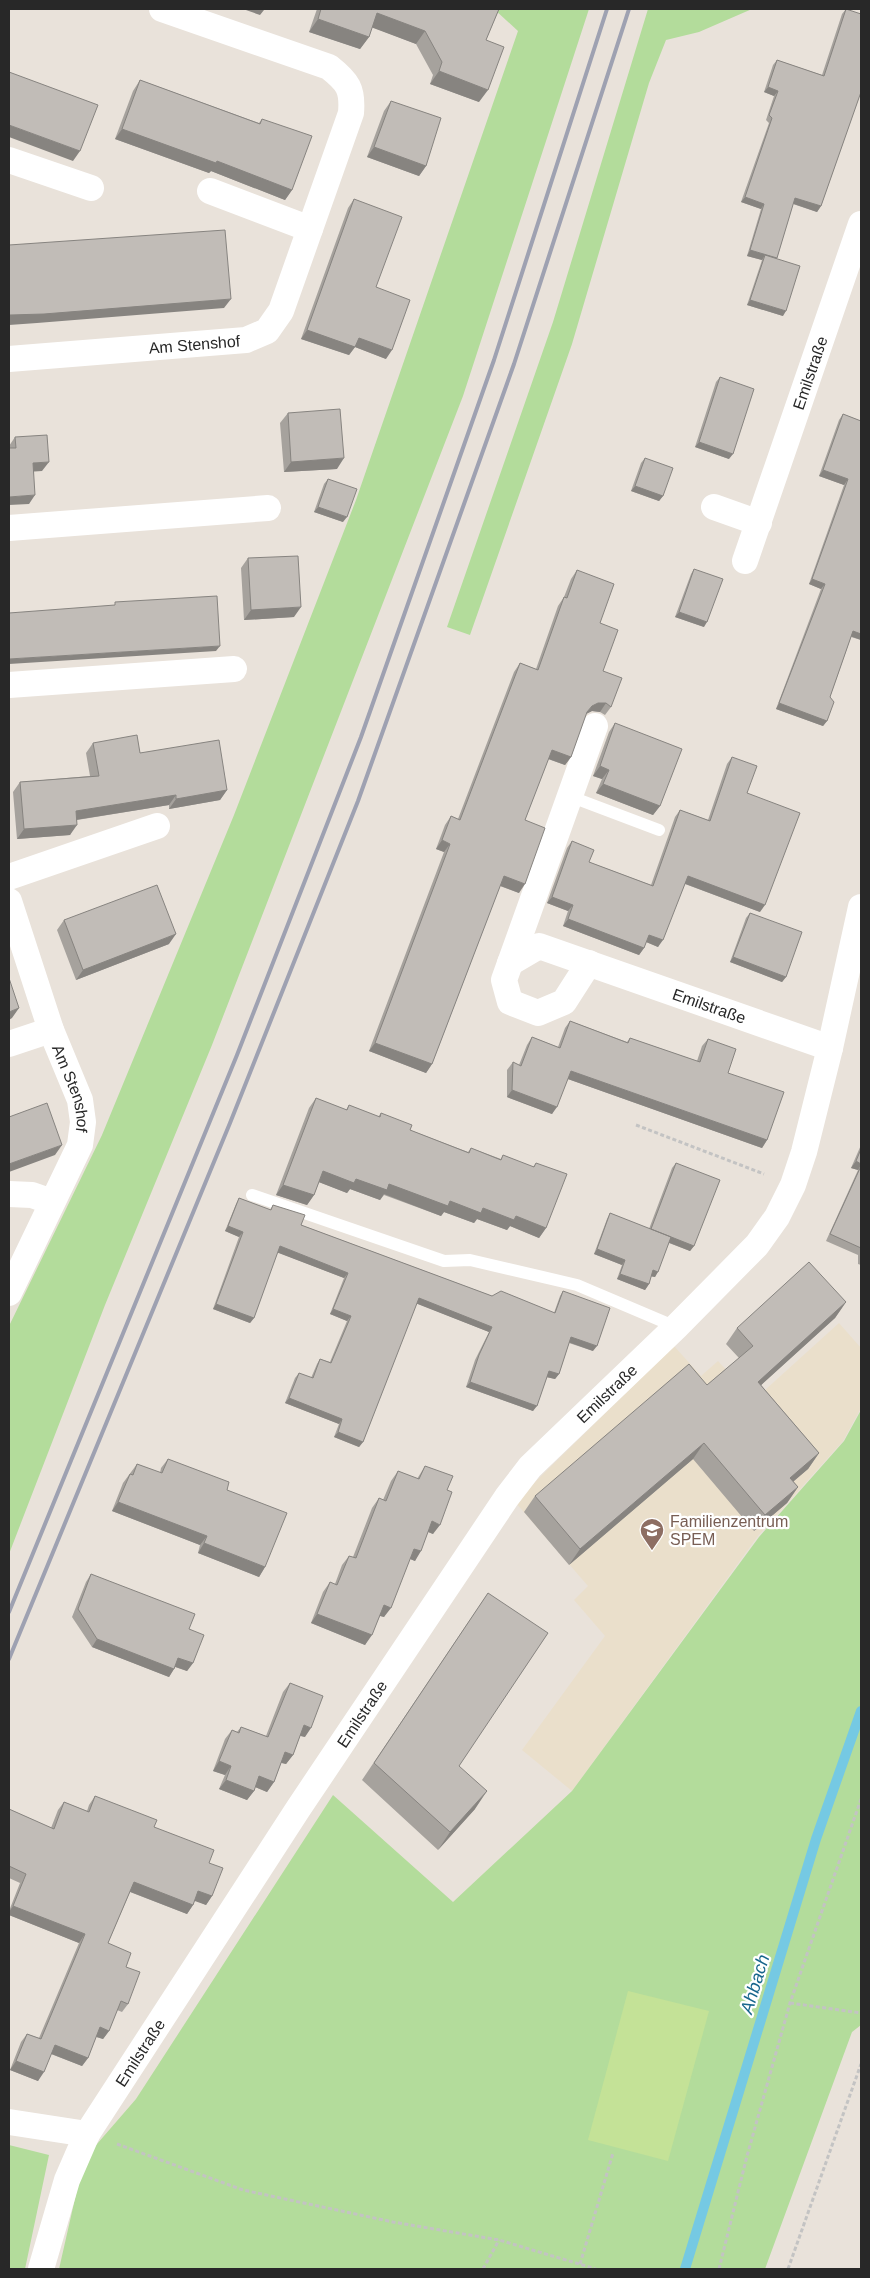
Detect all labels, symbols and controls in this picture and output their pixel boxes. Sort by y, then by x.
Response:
street label: Am Stenshof [148,332,241,356]
street label: Emilstraße [789,334,830,412]
street label: Emilstraße [670,985,748,1026]
street label: Am Stenshof [49,1042,92,1134]
street label: Emilstraße [573,1361,640,1426]
place label: Familienzentrum SPEM [670,1513,788,1548]
school or university icon: Familienzentrum SPEM [639,1517,665,1551]
street label: Emilstraße [333,1677,390,1750]
water label: Ahbach [736,1952,773,2017]
street label: Emilstraße [112,2016,168,2089]

